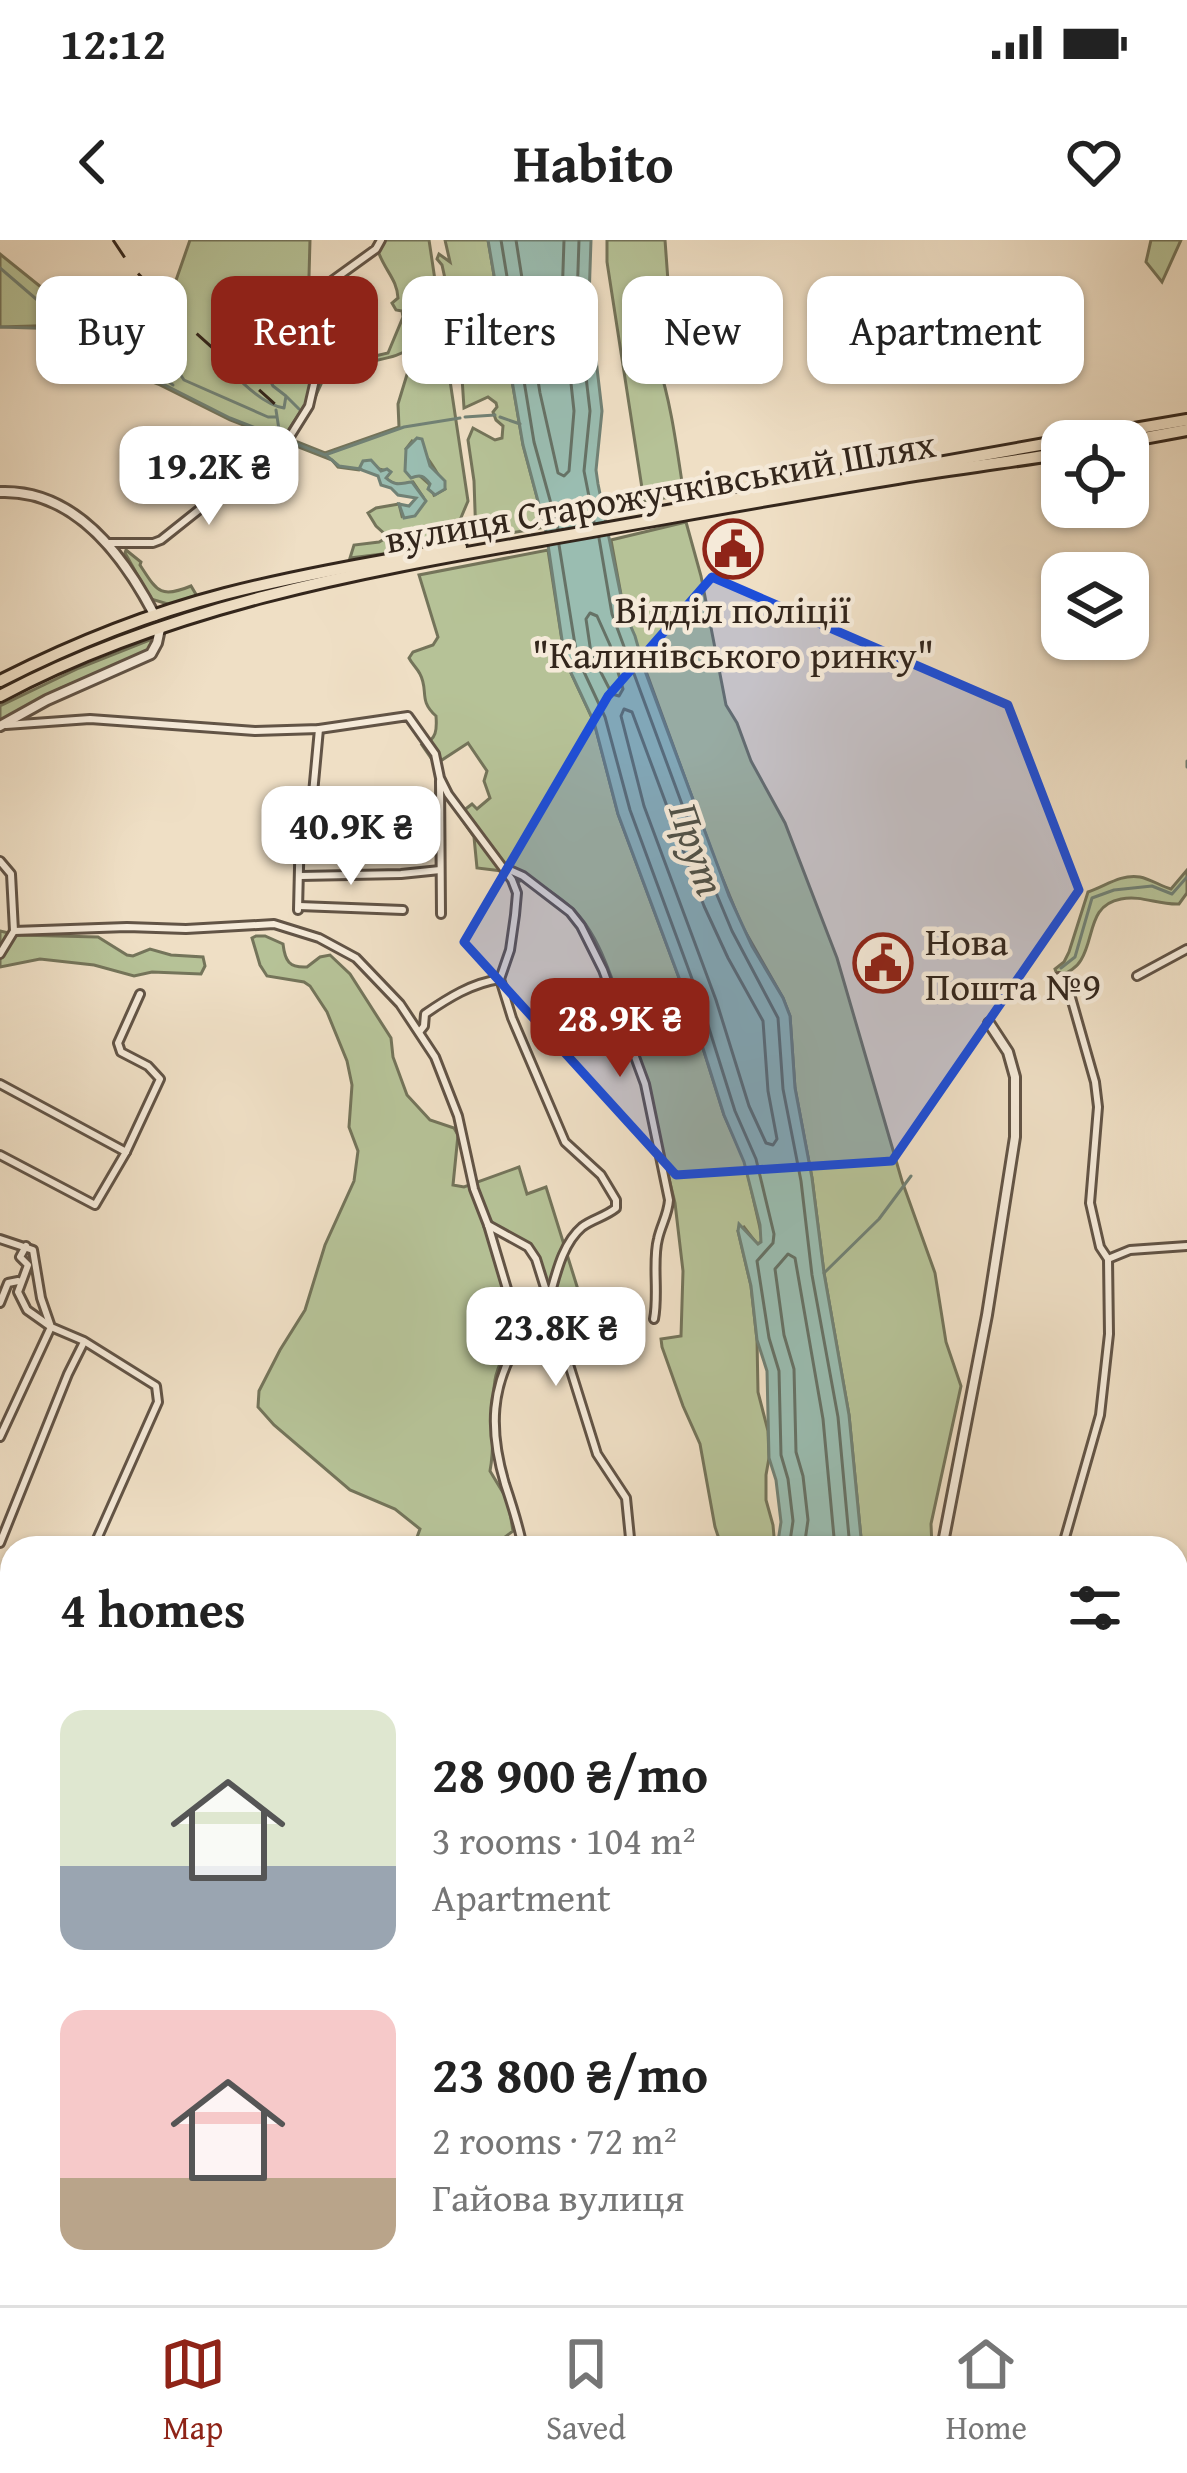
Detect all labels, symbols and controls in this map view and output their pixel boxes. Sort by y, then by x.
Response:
text: 12:12 [60,10,166,75]
text: Habito [513,123,674,202]
icon: back [60,129,126,195]
icon: heart [1061,129,1127,195]
chip: Buy [36,276,187,384]
chip: Rent [211,276,378,384]
chip: Filters [402,276,598,384]
chip: New [622,276,783,384]
chip: Apartment [807,276,1084,384]
street label: вулиця Старожучківський Шлях [380,414,940,567]
map controls [1041,420,1149,660]
button: locate [1041,420,1149,528]
pin: 19.2K ₴ [98,426,320,528]
text: 19.2K ₴ [146,436,272,493]
public building icon: Відділ поліції "Калинівського ринку" [702,518,764,580]
button: layers [1041,552,1149,660]
place label: Відділ поліції "Калинівського ринку" [532,580,934,682]
pin: 40.9K ₴ [240,786,462,888]
water label: Прут [654,794,743,904]
text: 40.9K ₴ [288,796,414,853]
place label: Нова Пошта №9 [925,912,1101,1014]
public building icon: Нова Пошта №9 [852,932,914,994]
pin: 28.9K ₴ [509,978,731,1080]
text: 28.9K ₴ [557,988,683,1045]
pin: 23.8K ₴ [445,1287,667,1389]
text: 23.8K ₴ [493,1297,619,1354]
text: 4 homes [60,1571,246,1646]
icon: filters [1062,1575,1128,1641]
text: 28 900 ₴/mo [432,1736,708,1811]
icon: home [156,1758,300,1902]
text: 3 rooms · 104 m² [432,1811,696,1868]
text: Apartment [432,1868,611,1925]
text: 23 800 ₴/mo [432,2036,708,2111]
icon: home [156,2058,300,2202]
text: 2 rooms · 72 m² [432,2111,677,2168]
text: Гайова вулиця [432,2168,684,2225]
tab: Map [160,2331,226,2451]
tab: Saved [546,2331,626,2451]
tab: Home [946,2331,1027,2451]

